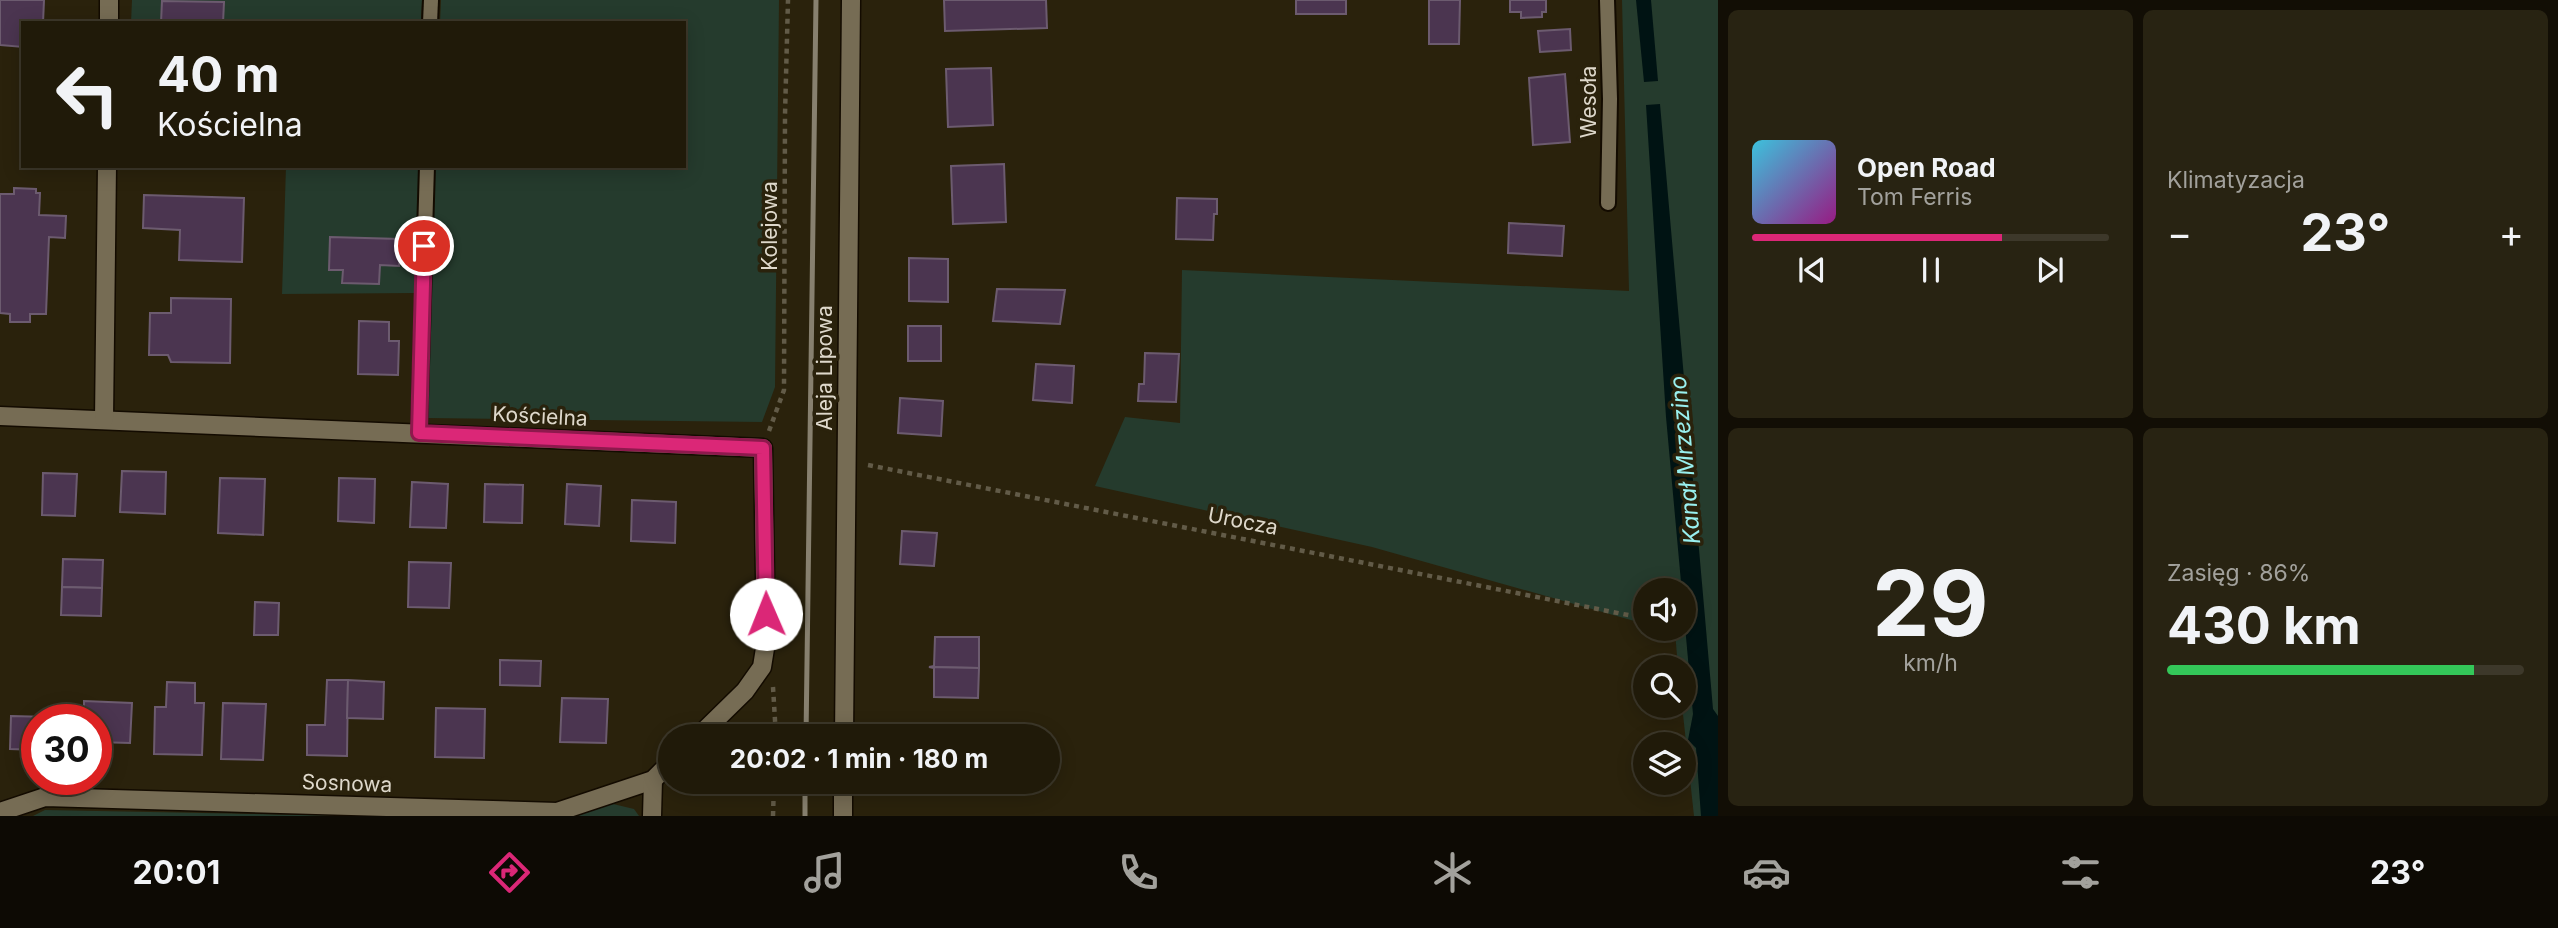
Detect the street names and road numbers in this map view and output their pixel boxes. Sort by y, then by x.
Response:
street label: Wesoła [1576,66,1601,138]
street label: Kolejowa [757,181,782,271]
street label: Aleja Lipowa [812,305,837,431]
street label: Kościelna [492,401,588,431]
street label: Urocza [1206,502,1280,540]
street label: Sosnowa [301,769,393,797]

